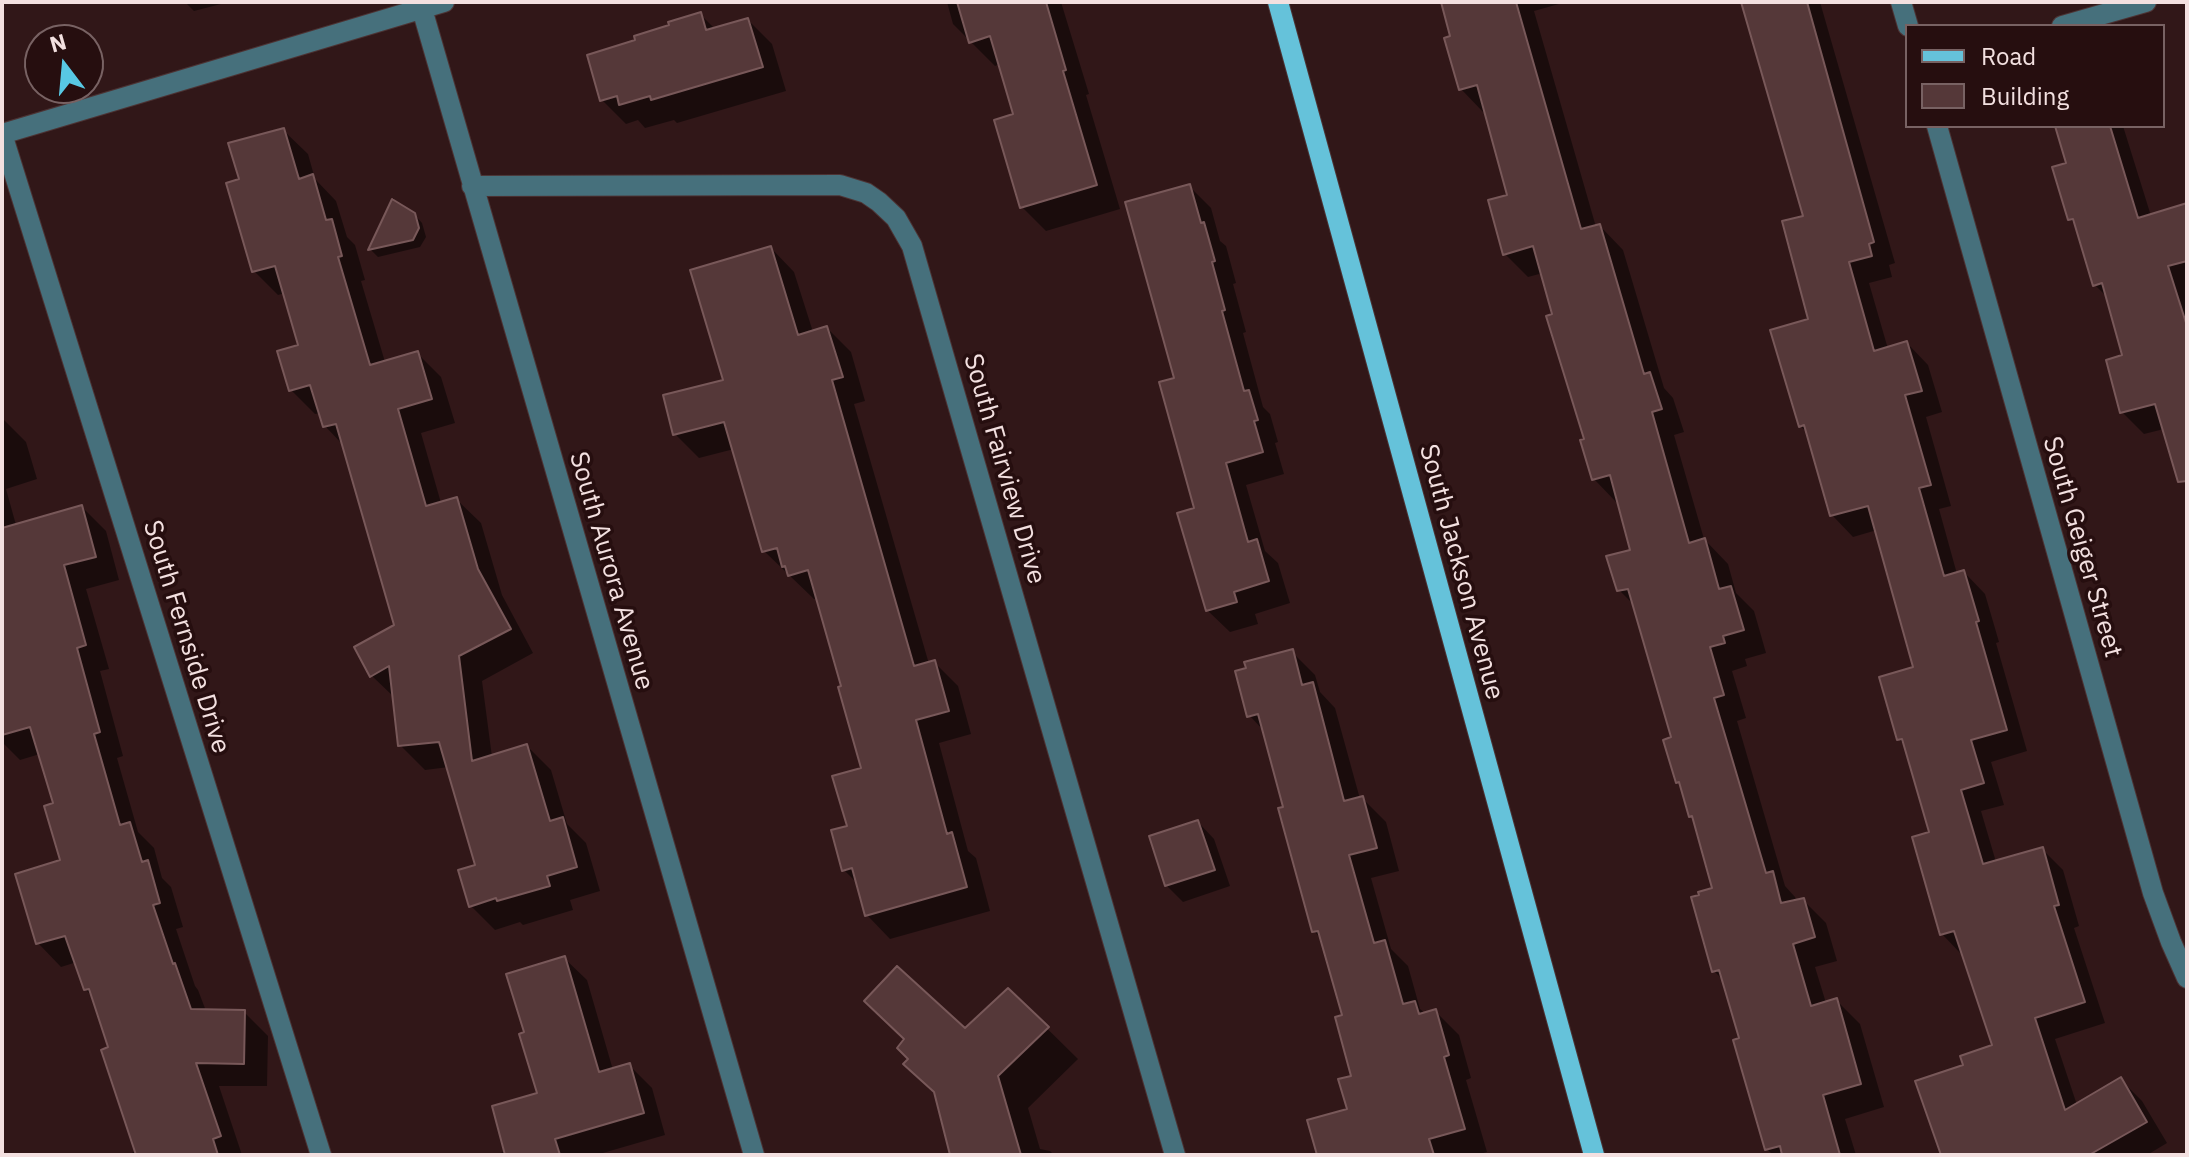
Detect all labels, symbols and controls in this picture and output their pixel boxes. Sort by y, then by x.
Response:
north arrow [24,24,104,104]
legend [1905,24,2165,128]
text: N [46,26,69,59]
text: Road [1981,40,2036,72]
text: Building [1981,80,2069,112]
street label: South Fairview Drive [956,350,1052,588]
street label: South Geiger Street [2036,433,2128,661]
street label: South Jackson Avenue [1412,441,1510,703]
street label: South Aurora Avenue [562,448,660,694]
street label: South Fernside Drive [136,517,236,757]

